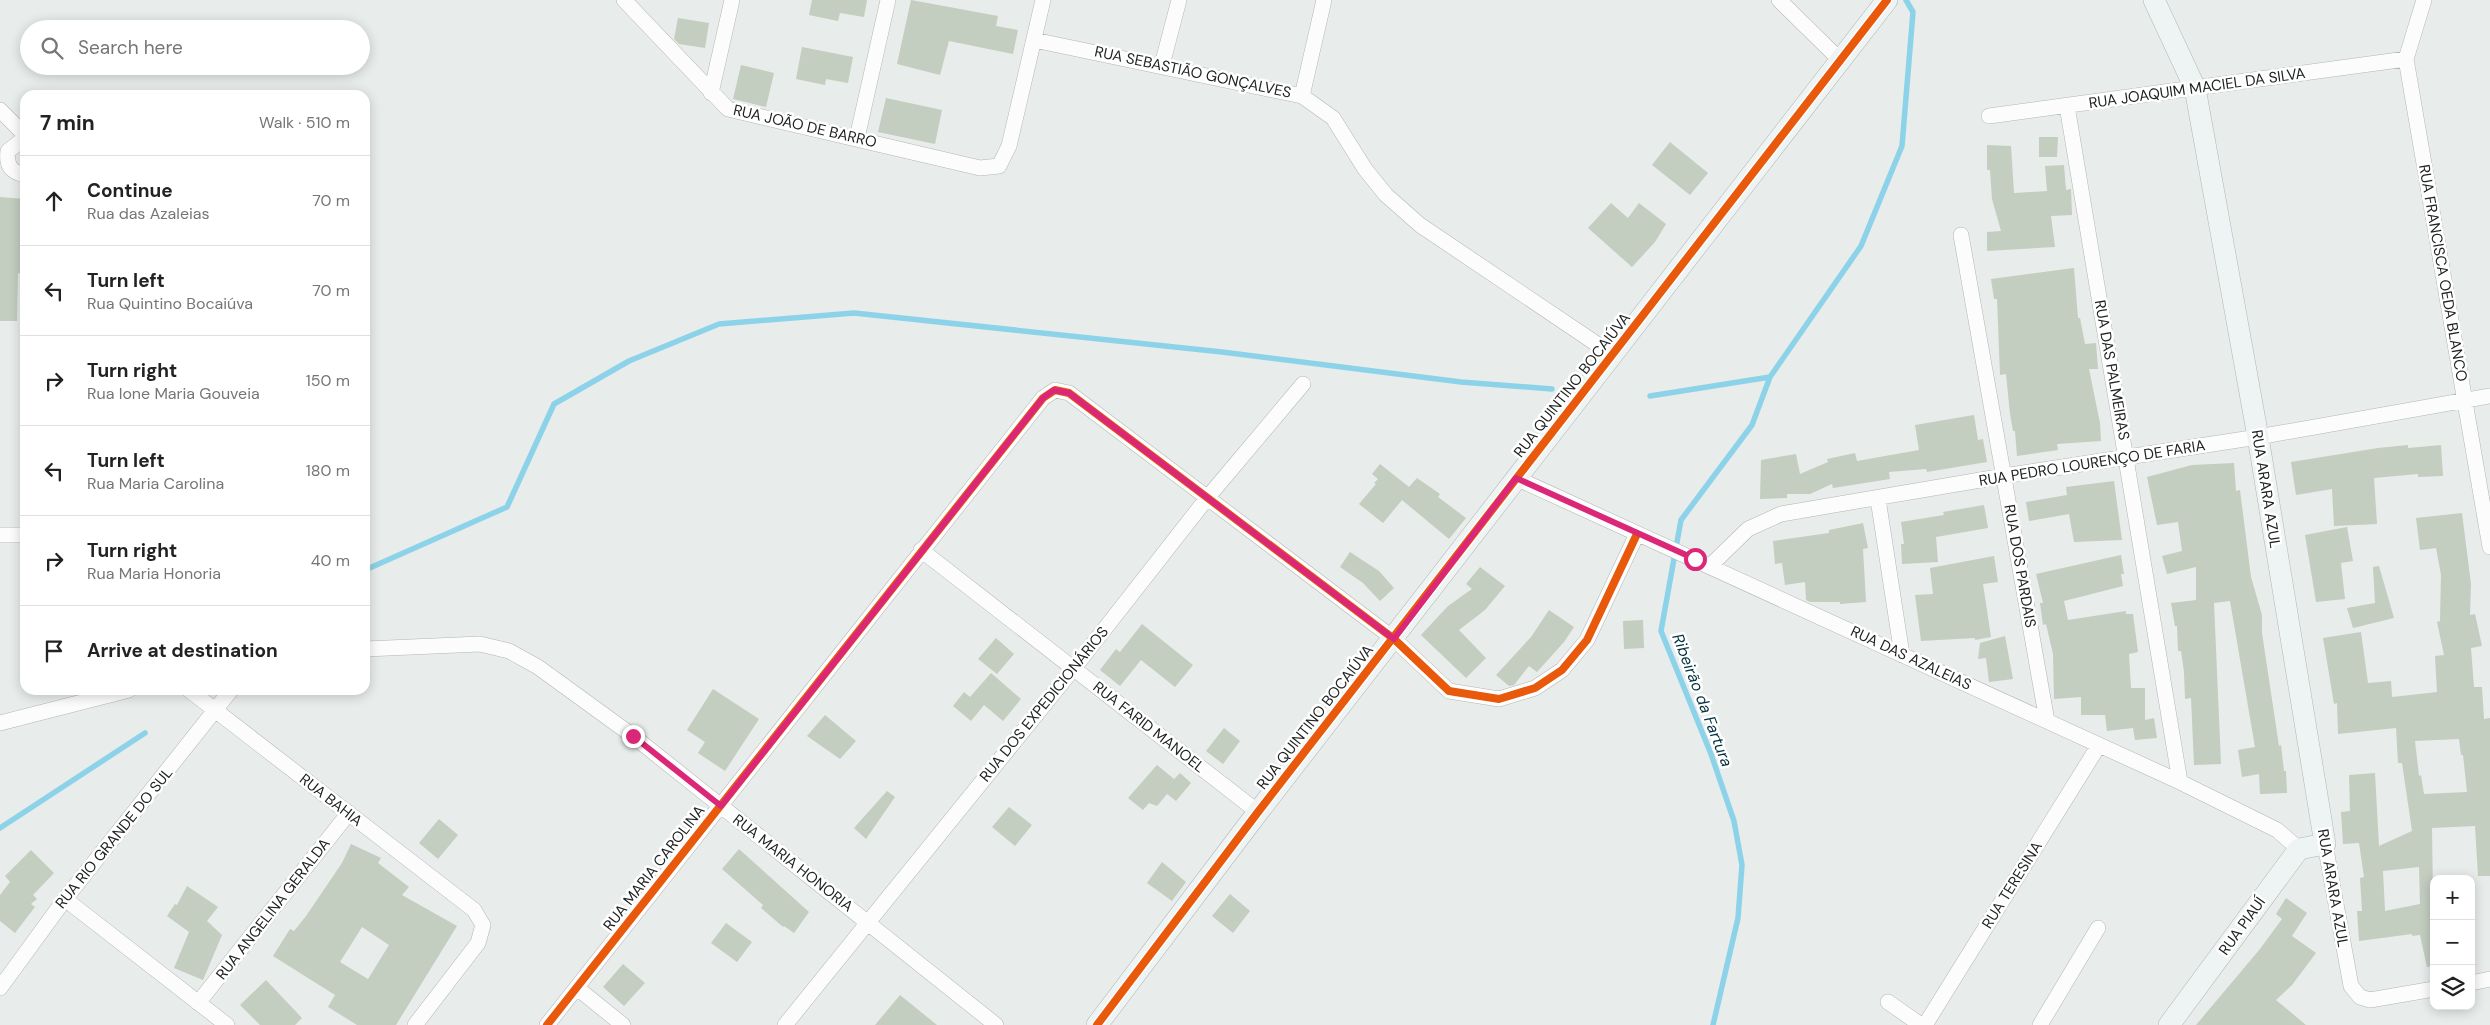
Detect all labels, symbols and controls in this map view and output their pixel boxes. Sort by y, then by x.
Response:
search box [20,20,370,75]
icon: search [38,34,66,62]
text: Search here [78,35,183,60]
street label: RUA SEBASTIÃO GONÇALVES [1093,41,1294,103]
street label: RUA JOAQUIM MACIEL DA SILVA [2087,63,2307,113]
street label: RUA JOÃO DE BARRO [731,100,879,152]
text: 7 min [40,109,95,137]
text: Walk · 510 m [259,112,350,133]
street label: RUA FRANCISCA OEDA BLANCO [2414,163,2472,383]
text: Continue [87,178,173,203]
icon: ahead [40,187,68,215]
text: 70 m [312,190,350,211]
text: Rua das Azaleias [87,203,210,224]
text: Turn left [87,268,165,293]
icon: left [40,277,68,305]
text: 70 m [312,280,350,301]
text: Rua Quintino Bocaiúva [87,293,253,314]
street label: RUA DAS PALMEIRAS [2090,298,2134,442]
street label: RUA QUINTINO BOCAIÚVA [1509,309,1635,461]
text: Turn right [87,358,177,383]
icon: right [40,367,68,395]
text: 150 m [306,370,350,391]
text: Rua Ione Maria Gouveia [87,383,260,404]
street label: RUA ARARA AZUL [2247,428,2285,550]
street label: RUA PEDRO LOURENÇO DE FARIA [1977,435,2207,491]
text: Turn left [87,448,165,473]
icon: left [40,457,68,485]
text: 180 m [306,460,350,481]
text: Rua Maria Carolina [87,473,224,494]
street label: RUA DOS PARDAIS [1999,503,2041,629]
text: Turn right [87,538,177,563]
icon: right [40,547,68,575]
route start [1684,548,1707,571]
text: 40 m [311,550,350,571]
text: Rua Maria Honoria [87,563,221,584]
street label: RUA DAS AZALEIAS [1847,621,1975,695]
street label: RUA DOS EXPEDICIONÁRIOS [975,622,1113,786]
water label: Ribeirão da Fartura [1667,630,1738,770]
icon: arrive [40,637,68,665]
text: Arrive at destination [87,638,278,663]
street label: RUA QUINTINO BOCAIÚVA [1252,641,1378,793]
street label: RUA FARID MANOEL [1089,677,1209,777]
route end [622,725,645,748]
street label: RUA RIO GRANDE DO SUL [51,763,177,913]
street label: RUA BAHIA [295,769,367,831]
street label: RUA MARIA CAROLINA [599,801,709,935]
street label: RUA MARIA HONORIA [729,810,857,916]
street label: RUA ARARA AZUL [2313,827,2353,949]
street label: RUA ANGELINA GERALDA [211,834,335,984]
street label: RUA TERESINA [1977,838,2047,932]
map controls [2430,875,2475,1010]
button: + [2430,875,2475,920]
street label: RUA PIAUÍ [2214,893,2270,959]
button: − [2430,920,2475,965]
button: layers [2430,965,2475,1010]

